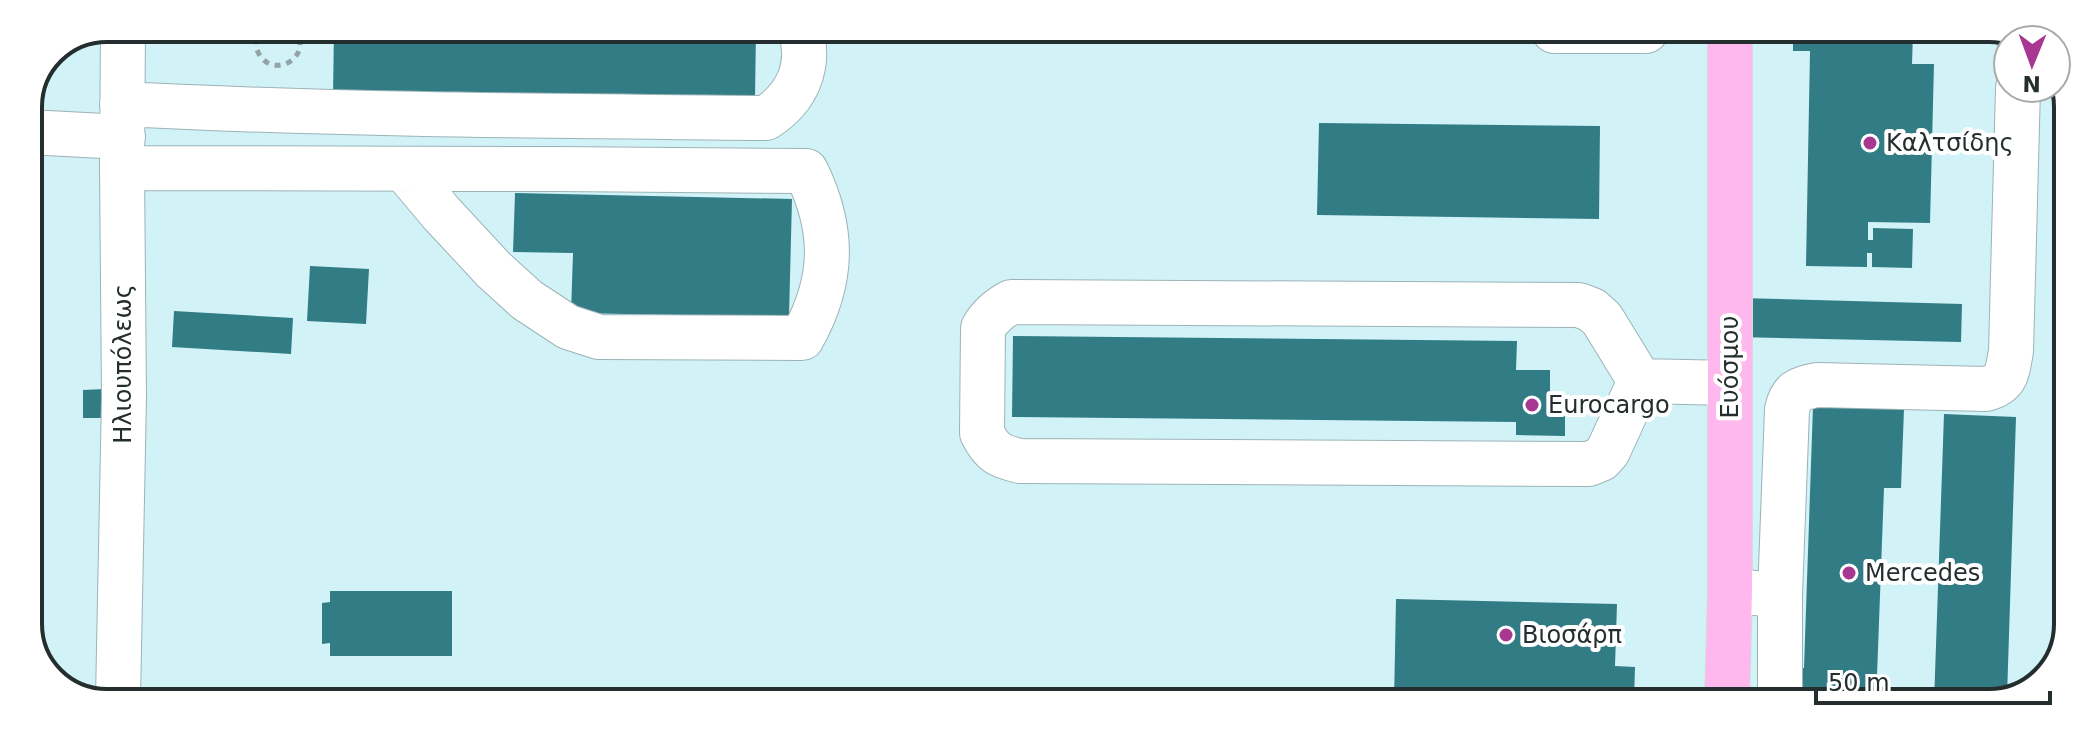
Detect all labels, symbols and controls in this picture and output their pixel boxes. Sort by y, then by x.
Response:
north arrow [1992,24,2072,104]
text: N [2022,71,2041,96]
place label: Καλτσίδης [1886,129,2014,157]
marker: Καλτσίδης [1861,134,1879,152]
street label: Ηλιουπόλεως [109,284,137,444]
street label: Ευόσμου [1716,316,1744,418]
place label: Eurocargo [1548,391,1670,419]
marker: Eurocargo [1523,396,1541,414]
place label: Mercedes [1865,559,1980,587]
marker: Mercedes [1840,564,1858,582]
place label: Βιοσάρπ [1522,621,1622,649]
marker: Βιοσάρπ [1497,626,1515,644]
scale bar [1816,655,2050,705]
text: 50 m [1828,669,1890,697]

